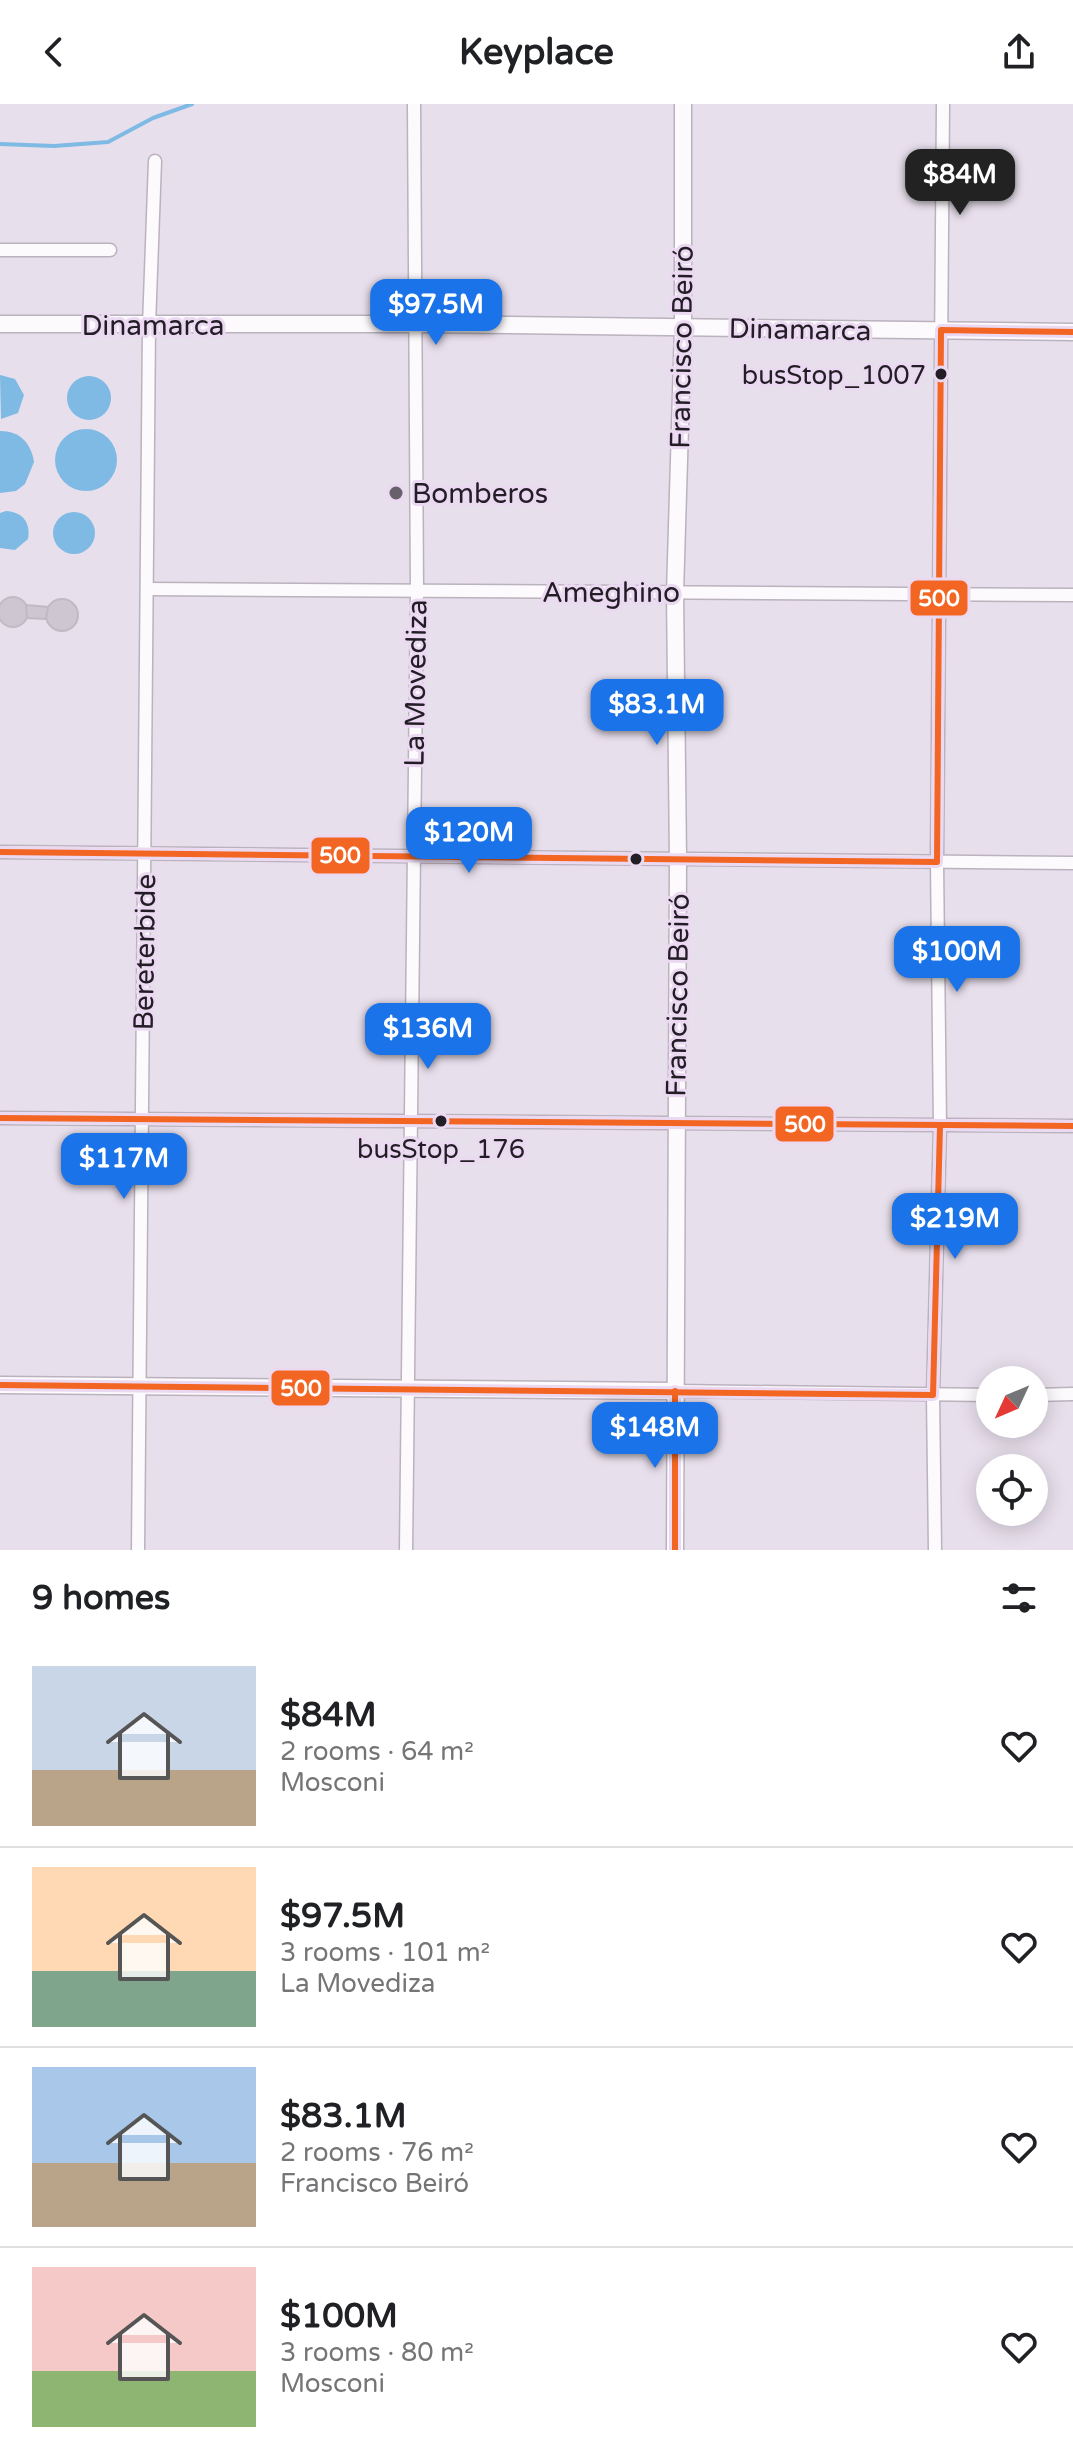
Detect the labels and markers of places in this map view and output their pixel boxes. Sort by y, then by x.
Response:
pin: $84M [913,149,1007,217]
pin: $97.5M [371,279,501,347]
place label: busStop_1007 [742,360,926,391]
marker: busStop_1007 [933,366,949,382]
place label: Bomberos [412,477,548,511]
marker: Bomberos [387,484,405,502]
pin: $83.1M [592,679,722,747]
pin: $120M [413,807,525,875]
unlabelled marker [628,851,644,867]
pin: $100M [901,926,1013,994]
pin: $136M [372,1003,484,1071]
marker: busStop_176 [433,1113,449,1129]
pin: $117M [68,1133,180,1201]
place label: busStop_176 [357,1134,525,1165]
pin: $219M [899,1193,1011,1261]
pin: $148M [599,1402,711,1470]

